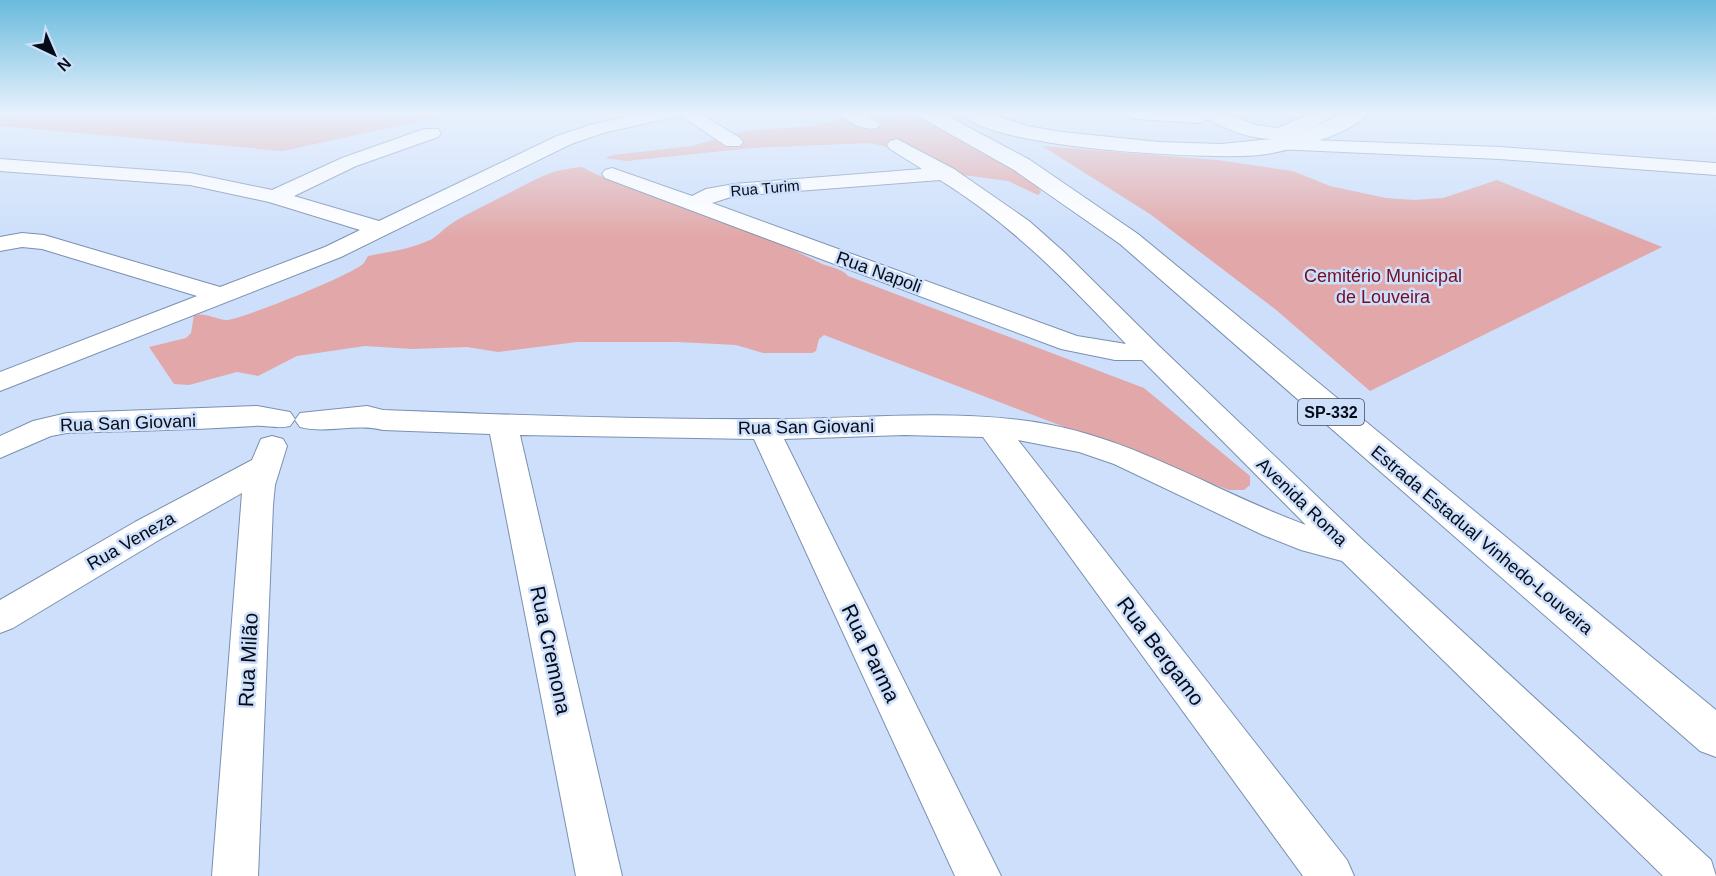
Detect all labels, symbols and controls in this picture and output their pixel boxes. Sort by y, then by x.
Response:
north arrow [24,24,84,84]
text: N [54,54,74,75]
street label: Rua Turim [730,177,800,199]
street label: Rua Napoli [834,247,924,297]
park label: Cemitério Municipal de Louveira [1304,266,1462,307]
road number: SP-332 [1298,399,1364,425]
street label: Rua San Giovani [60,411,196,435]
street label: Rua San Giovani [738,416,874,438]
street label: Estrada Estadual Vinhedo-Louveira [1367,441,1598,639]
street label: Avenida Roma [1253,454,1352,551]
street label: Rua Veneza [84,507,179,574]
street label: Rua Cremona [526,584,576,717]
street label: Rua Bergamo [1113,592,1209,710]
street label: Rua Parma [837,600,905,706]
street label: Rua Milão [234,612,262,708]

